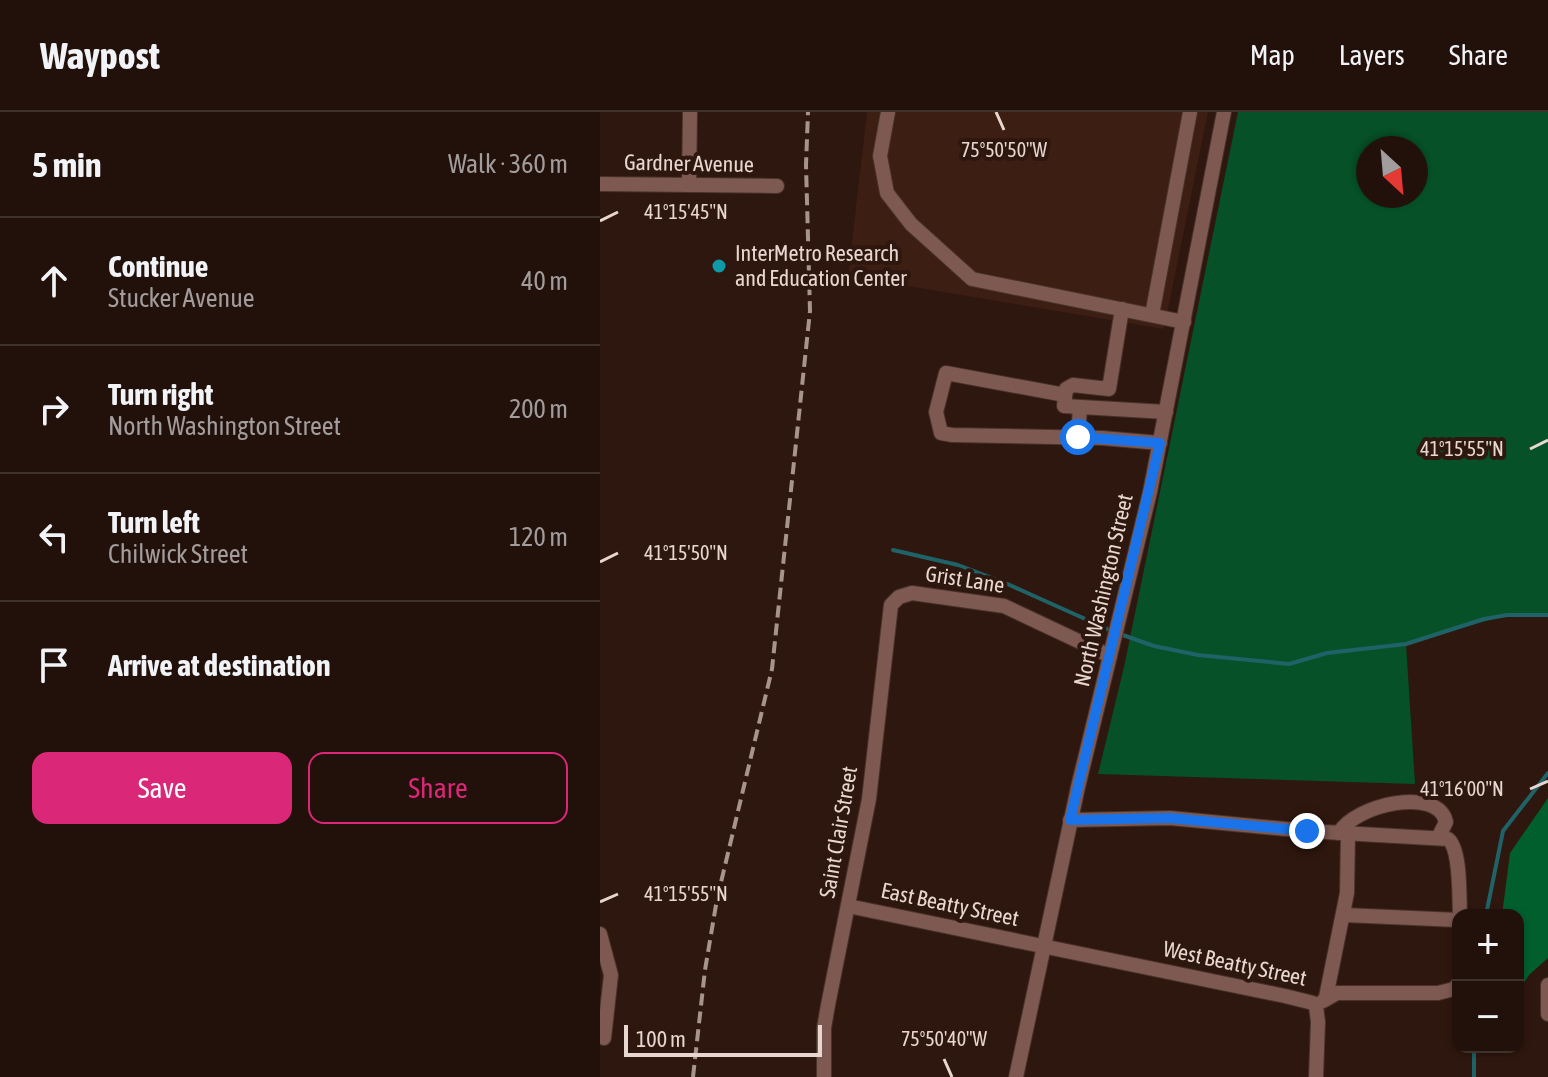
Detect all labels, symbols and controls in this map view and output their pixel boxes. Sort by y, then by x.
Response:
text: Waypost [40,34,160,77]
text: Map [1250,39,1295,71]
text: Layers [1339,39,1405,71]
text: Share [1449,39,1508,71]
north arrow [1356,136,1428,208]
text: 75°50'50"W [961,138,1048,161]
text: 5 min [32,145,101,184]
text: Walk · 360 m [448,149,568,179]
street label: Gardner Avenue [624,149,754,177]
text: 41°15'45"N [644,200,728,223]
place label: InterMetro Research and Education Center [735,240,907,291]
text: Continue [108,249,208,283]
marker: InterMetro Research and Education Center [710,257,728,275]
icon: ahead [32,259,76,303]
text: 40 m [521,266,568,296]
text: Stucker Avenue [108,283,255,313]
text: Turn right [108,377,214,411]
icon: right [32,387,76,431]
text: 200 m [509,394,568,424]
text: North Washington Street [108,411,341,441]
route start [1060,419,1096,455]
text: 41°15'55"N [1420,437,1504,460]
street label: North Washington Street [1068,491,1138,689]
text: Turn left [108,505,200,539]
icon: left [32,515,76,559]
text: 120 m [509,522,568,552]
text: Chilwick Street [108,539,248,569]
text: 41°15'50"N [644,541,728,564]
street label: Grist Lane [924,560,1006,598]
icon: arrive [32,643,76,687]
text: Arrive at destination [108,648,330,682]
button: Save [32,752,292,824]
button: Share [308,752,568,824]
street label: Saint Clair Street [814,764,862,900]
text: 41°16'00"N [1420,777,1504,800]
route end [1289,813,1325,849]
street label: East Beatty Street [879,877,1021,931]
text: 41°15'55"N [644,882,728,905]
map controls [1452,909,1524,1053]
button: + [1452,909,1524,981]
street label: West Beatty Street [1161,935,1309,991]
button: − [1452,981,1524,1053]
scale bar [624,1021,822,1057]
text: 100 m [636,1026,686,1052]
text: 75°50'40"W [901,1027,988,1050]

